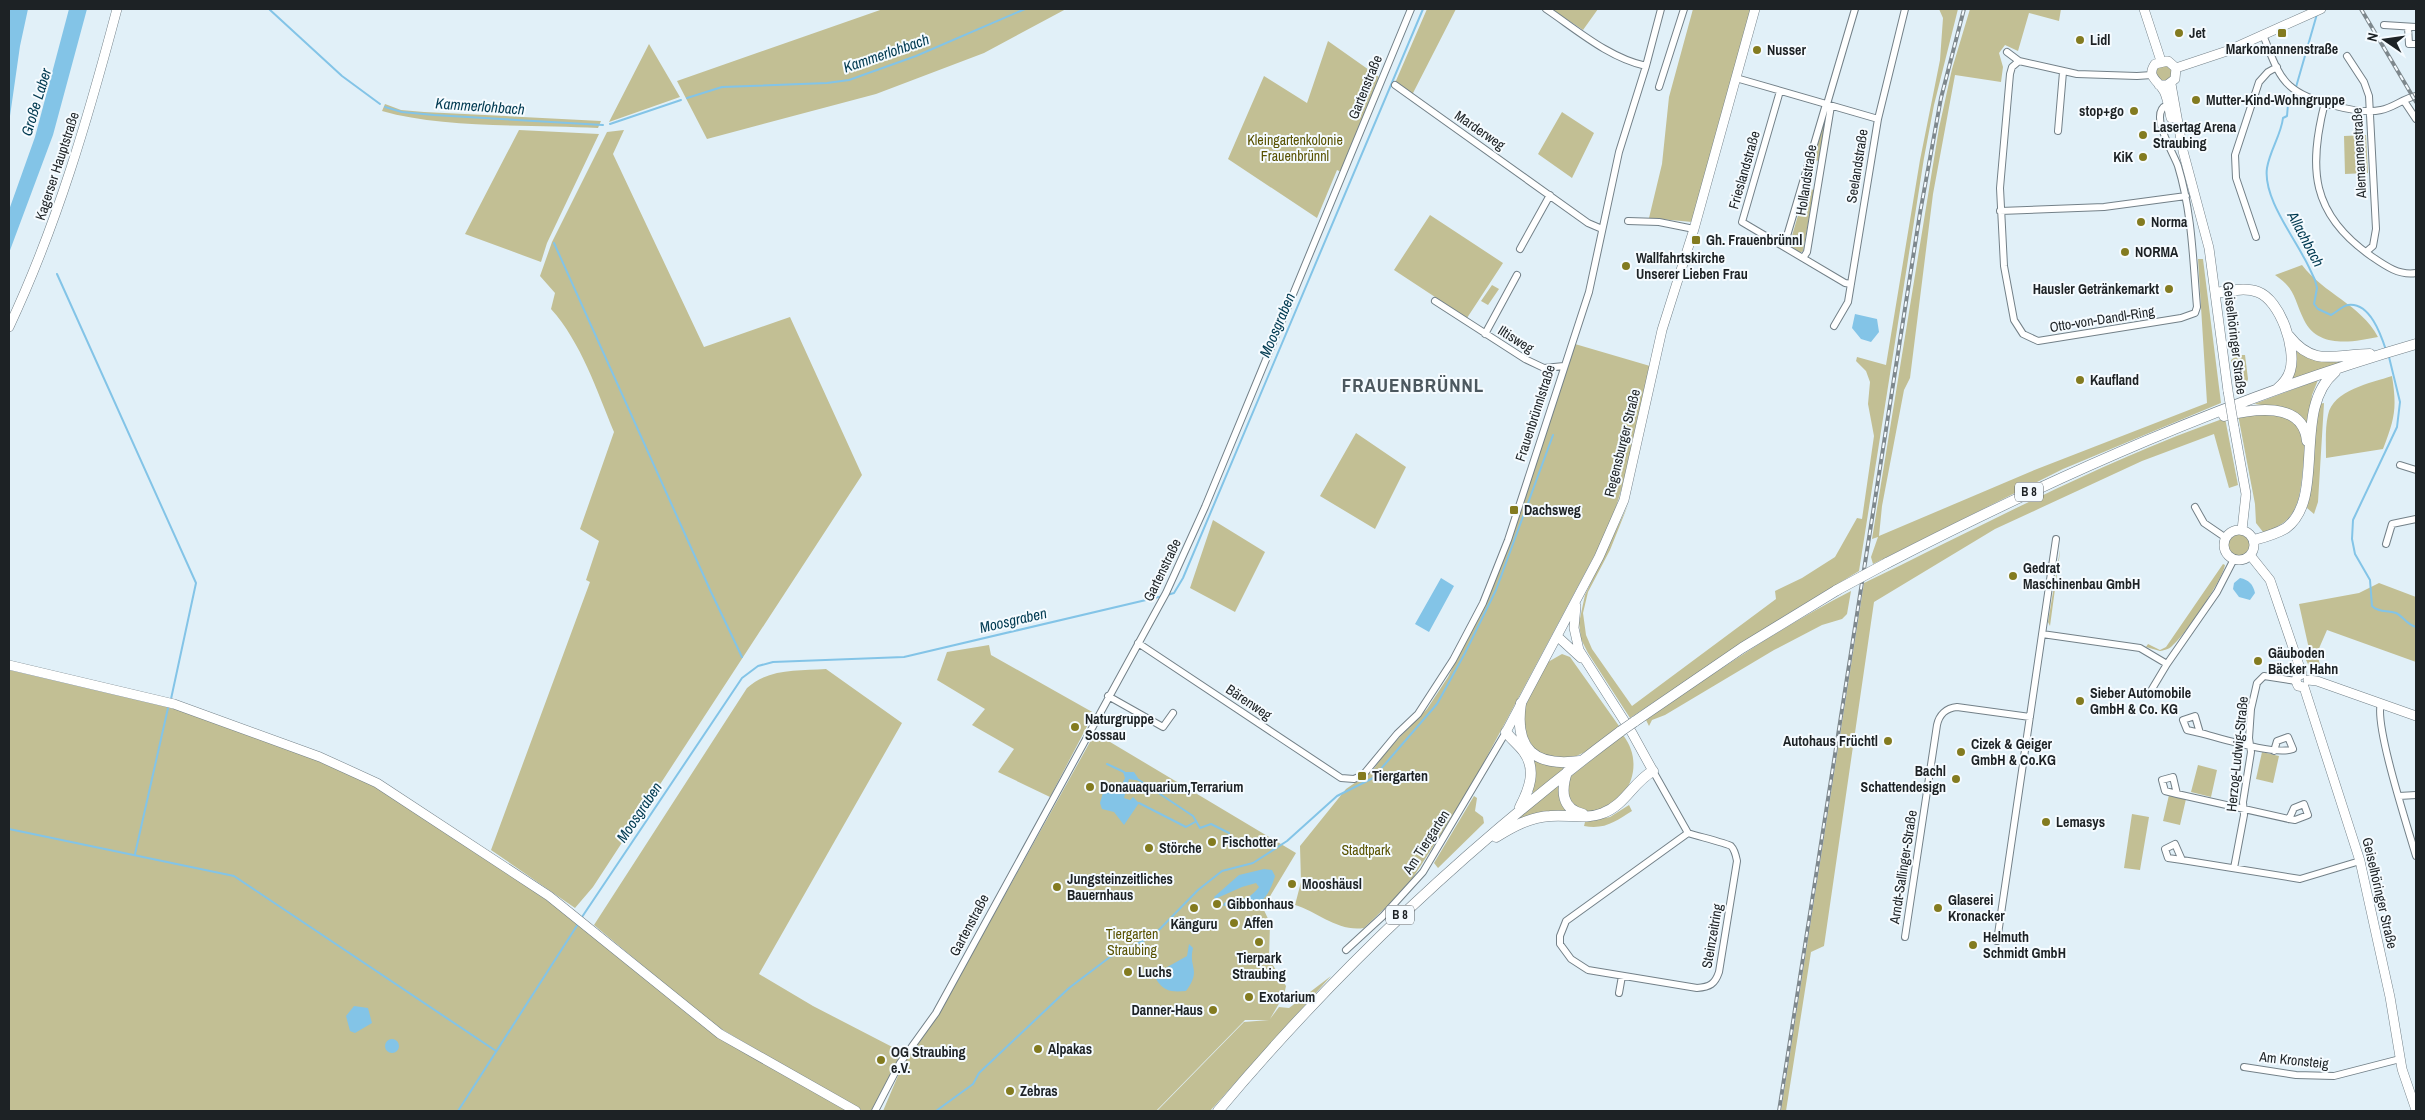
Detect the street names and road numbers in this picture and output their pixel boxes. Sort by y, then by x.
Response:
street label: Gartenstraße [1344,52,1386,122]
street label: Marderweg [1451,106,1509,154]
street label: Alemannenstraße [2348,107,2370,200]
street label: Kagerser Hauptstraße [31,110,83,222]
street label: Seelandstraße [1842,128,1872,204]
street label: Frieslandstraße [1724,129,1764,211]
street label: Hollandstraße [1792,143,1820,217]
street label: Geiselhöringer Straße [2219,281,2251,395]
street label: Otto-von-Dandl-Ring [2048,302,2156,336]
street label: Iltisweg [1495,321,1538,357]
street label: Frauenbrünnlstraße [1511,362,1559,464]
street label: Regensburger Straße [1600,387,1644,499]
road number: B 8 [2015,482,2043,502]
street label: Gartenstraße [1139,536,1185,604]
street label: Bärenweg [1223,680,1276,724]
street label: Herzog-Ludwig-Straße [2222,695,2252,813]
street label: Am Tiergarten [1398,807,1453,878]
street label: Arndt-Sallinger-Straße [1885,809,1921,926]
street label: Geiselhöringer Straße [2358,836,2402,950]
street label: Gartenstraße [945,891,993,959]
street label: Steinzeitring [1697,902,1727,970]
road number: B 8 [1386,906,1414,924]
street label: Am Kronsteig [2257,1047,2330,1073]

